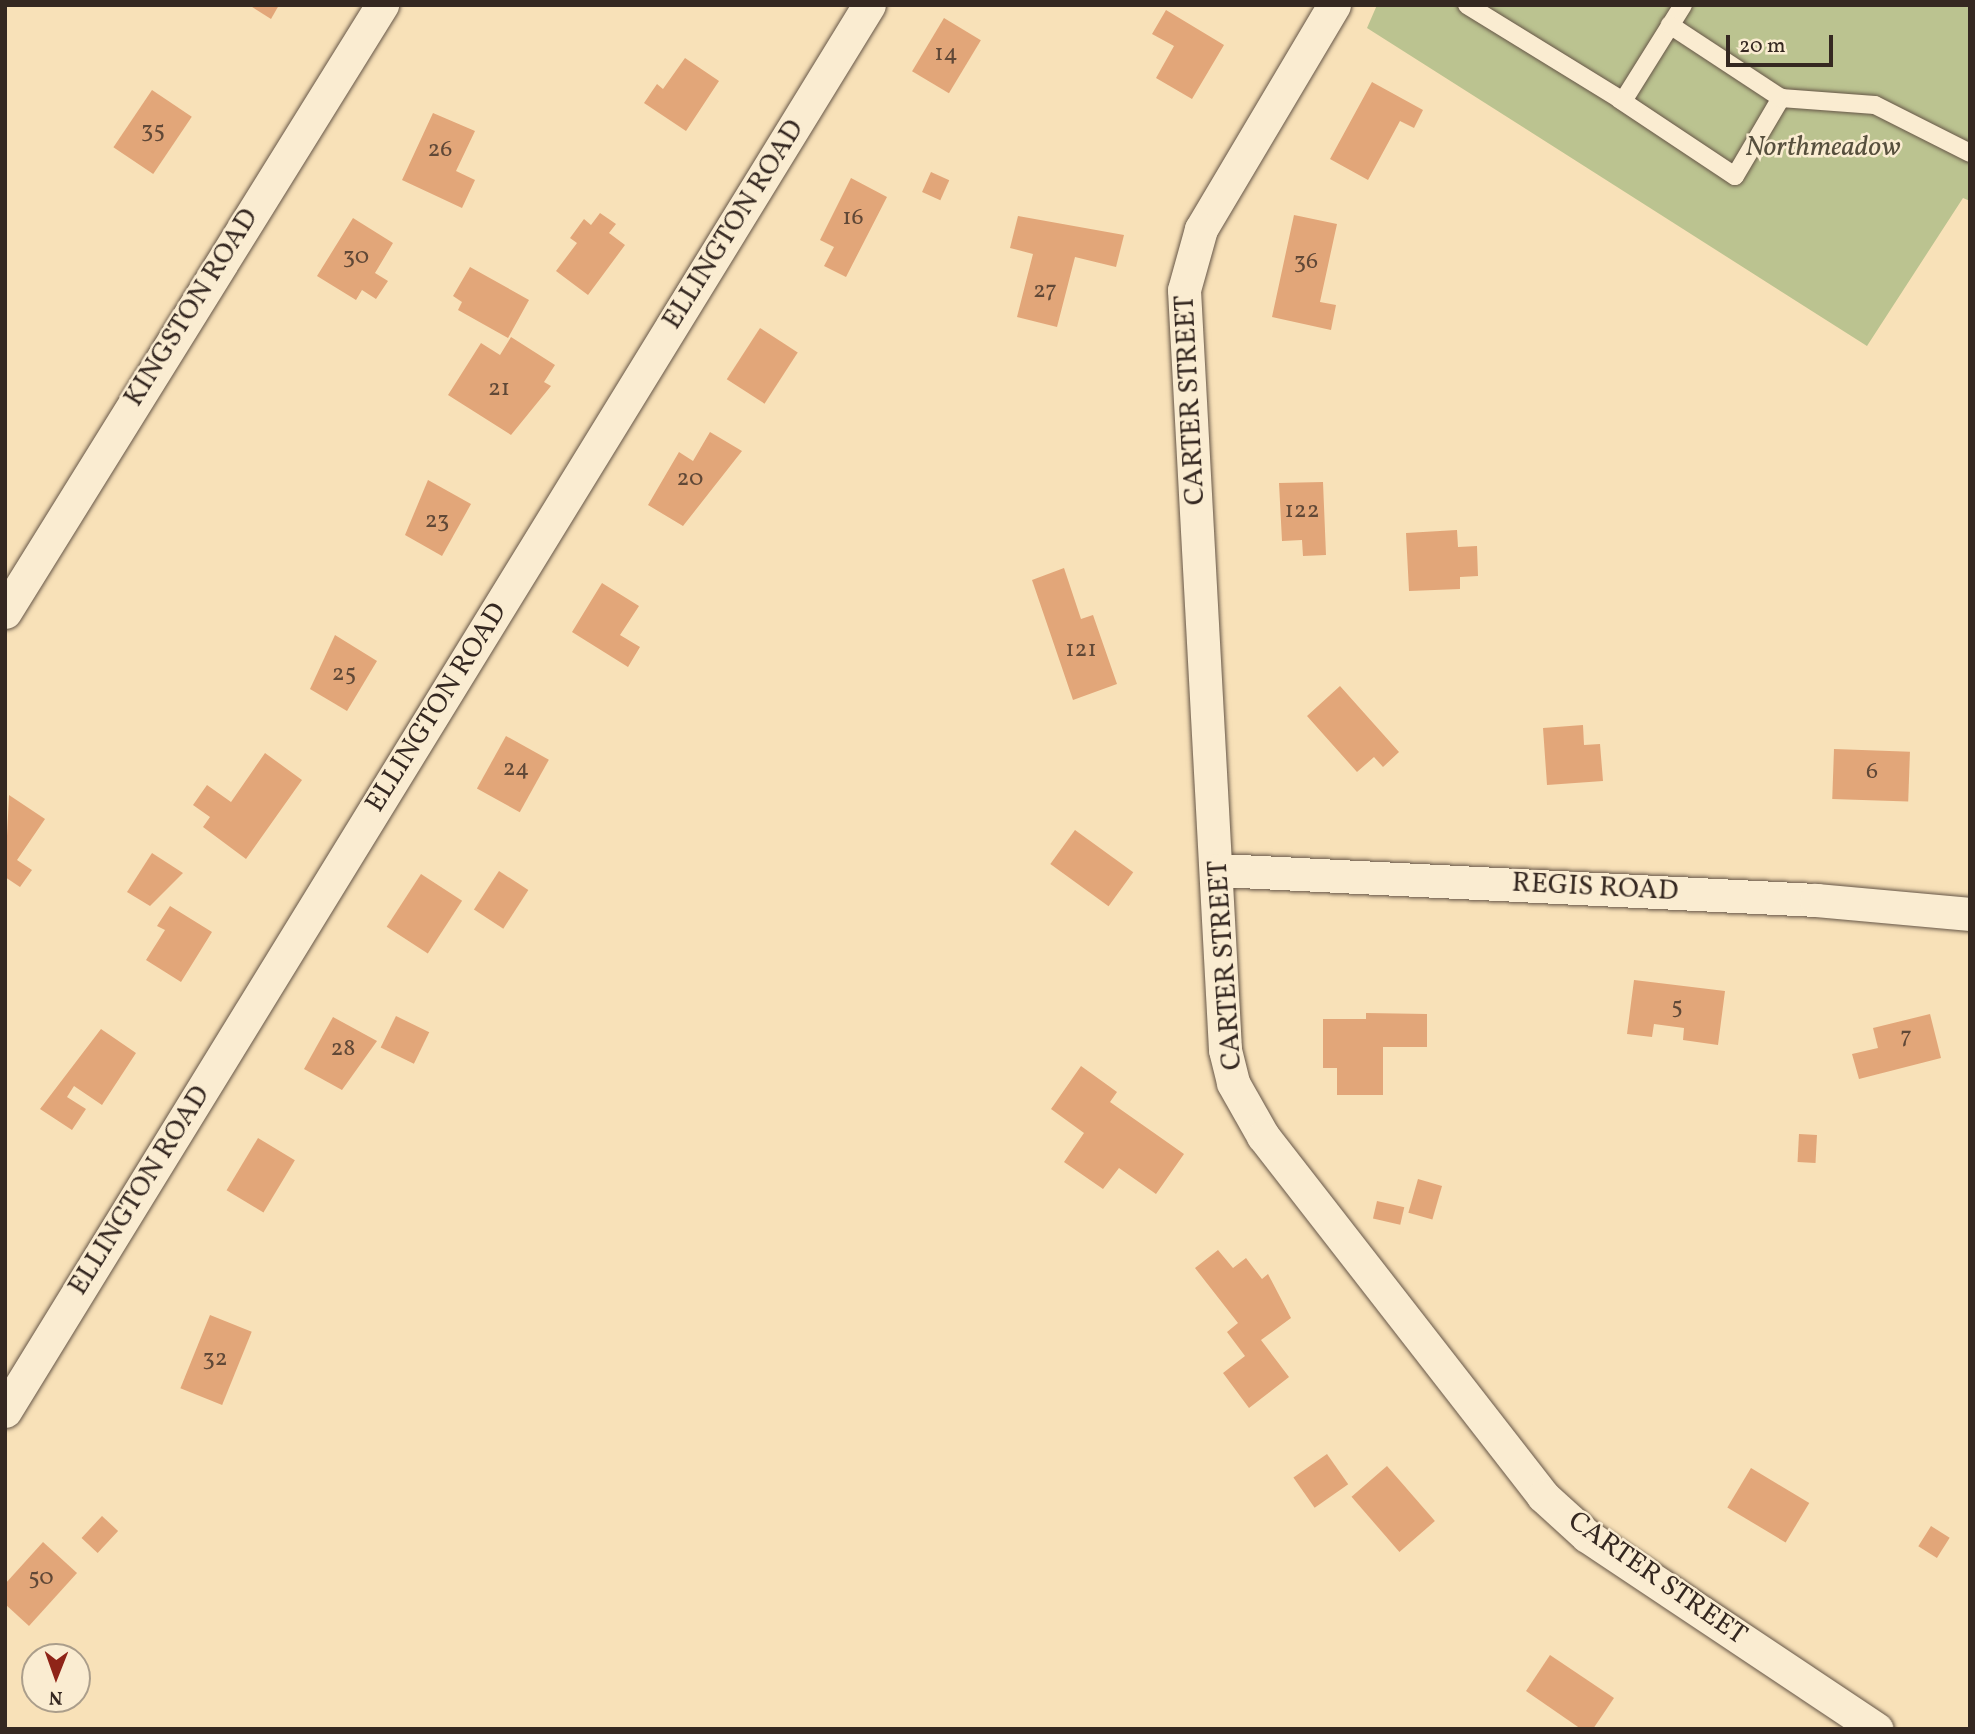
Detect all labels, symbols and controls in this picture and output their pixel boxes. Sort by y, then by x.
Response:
scale bar [1730,21,1837,65]
text: 20 m [1739,32,1785,61]
house number: 14 [934,41,958,69]
street label: ELLINGTON ROAD [656,114,812,336]
house number: 35 [141,118,165,146]
park label: Northmeadow [1745,131,1901,165]
house number: 26 [427,137,453,165]
street label: KINGSTON ROAD [118,203,266,413]
house number: 16 [842,205,864,233]
house number: 30 [343,244,369,272]
house number: 36 [1294,249,1318,277]
house number: 27 [1033,278,1057,306]
street label: CARTER STREET [1169,294,1213,506]
house number: 21 [488,376,510,404]
house number: 20 [676,466,704,494]
house number: 122 [1284,498,1320,526]
house number: 23 [425,508,449,536]
street label: ELLINGTON ROAD [359,597,515,819]
house number: 121 [1065,637,1097,665]
house number: 25 [332,661,356,689]
house number: 24 [503,756,529,784]
house number: 6 [1866,759,1878,787]
street label: CARTER STREET [1202,859,1250,1071]
street label: REGIS ROAD [1511,867,1679,909]
house number: 5 [1671,994,1683,1022]
house number: 7 [1900,1024,1912,1052]
house number: 28 [330,1036,356,1064]
street label: ELLINGTON ROAD [62,1080,218,1302]
house number: 32 [202,1346,228,1374]
street label: CARTER STREET [1561,1505,1753,1653]
house number: 50 [28,1565,54,1593]
north arrow [21,1643,91,1713]
text: N [49,1684,63,1710]

